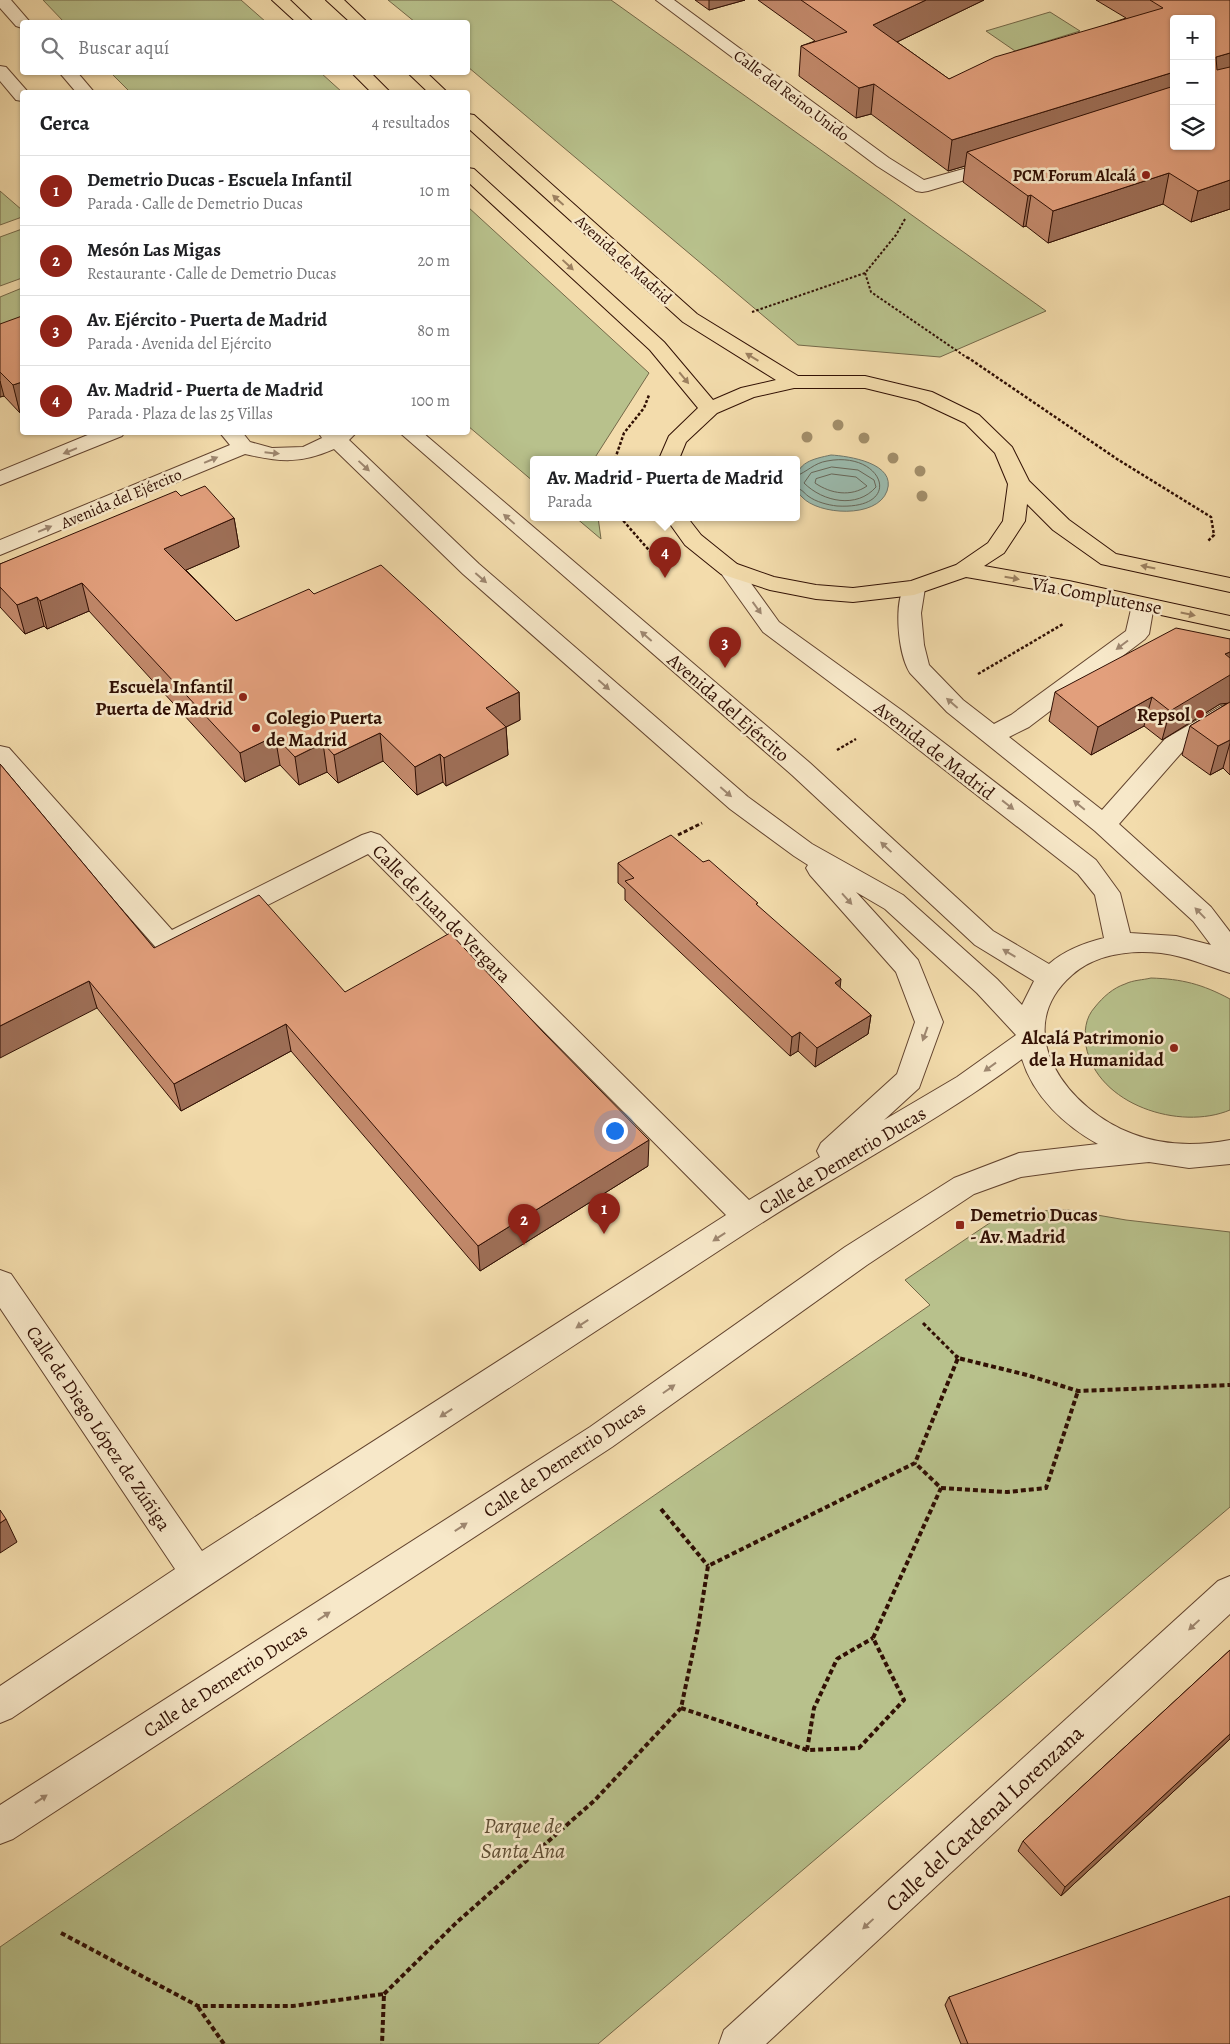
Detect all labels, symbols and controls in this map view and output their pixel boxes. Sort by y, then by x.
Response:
map controls [1170,15,1215,150]
button: + [1170,15,1215,60]
search box [20,20,470,75]
icon: search [38,34,66,62]
text: Buscar aquí [78,35,169,61]
street label: Calle del Reino Unido [729,45,854,147]
button: − [1170,60,1215,105]
button: layers [1170,105,1215,150]
text: Cerca [40,109,90,137]
text: 4 resultados [372,112,450,134]
place label: PCM Forum Alcalá [1013,165,1136,187]
text: Demetrio Ducas - Escuela Infantil [87,167,352,193]
marker: PCM Forum Alcalá [1140,169,1152,181]
text: 1 [53,180,59,202]
text: 10 m [420,180,450,202]
text: Parada · Calle de Demetrio Ducas [87,193,303,215]
one-way arrow [553,194,565,206]
street label: Avenida de Madrid [569,210,677,309]
text: Mesón Las Migas [87,237,221,263]
text: 2 [52,250,60,272]
text: 20 m [417,250,450,272]
one-way arrow [561,259,573,271]
text: Restaurante · Calle de Demetrio Ducas [87,263,336,285]
text: Av. Ejército - Puerta de Madrid [87,307,327,333]
text: 3 [53,320,59,342]
text: 80 m [417,320,450,342]
text: Parada · Avenida del Ejército [87,333,271,355]
one-way arrow [746,352,759,361]
one-way arrow [679,371,690,384]
text: Av. Madrid - Puerta de Madrid [87,377,323,403]
text: 4 [52,390,60,412]
text: 100 m [411,390,450,412]
text: Parada · Plaza de las 25 Villas [87,403,273,425]
one-way arrow [63,447,77,455]
one-way arrow [264,449,280,457]
one-way arrow [204,456,218,464]
popup [530,456,800,521]
one-way arrow [357,460,369,472]
street label: Avenida del Ejército [57,463,185,535]
text: Av. Madrid - Puerta de Madrid [547,465,783,491]
text: Parada [547,491,592,513]
one-way arrow [503,513,516,524]
one-way arrow [38,525,52,533]
pin: 4 [649,537,681,578]
one-way arrow [1140,563,1156,571]
street label: Vía Complutense [1029,570,1164,621]
one-way arrow [475,572,487,584]
one-way arrow [1004,575,1020,583]
one-way arrow [752,601,762,615]
one-way arrow [1181,610,1196,618]
pin: 3 [709,627,741,668]
one-way arrow [640,631,652,642]
one-way arrow [1115,640,1129,650]
street label: Avenida del Ejército [661,647,795,768]
place label: Escuela Infantil Puerta de Madrid [95,674,234,722]
one-way arrow [597,679,610,690]
marker: Escuela Infantil Puerta de Madrid [237,691,249,703]
street label: Avenida de Madrid [868,695,1001,807]
one-way arrow [946,697,959,708]
place label: Repsol [1137,702,1190,728]
place label: Colegio Puerta de Madrid [266,705,383,753]
marker: Repsol [1194,708,1206,720]
marker: Colegio Puerta de Madrid [250,722,262,734]
one-way arrow [720,786,733,797]
one-way arrow [1073,799,1086,810]
one-way arrow [1001,800,1014,811]
street label: Calle de Juan de Vergara [366,839,516,989]
one-way arrow [880,842,892,853]
one-way arrow [841,893,853,905]
one-way arrow [1194,908,1206,920]
one-way arrow [1002,949,1015,958]
place label: Alcalá Patrimonio de la Humanidad [1021,1025,1165,1073]
one-way arrow [921,1026,928,1041]
marker: Alcalá Patrimonio de la Humanidad [1168,1042,1180,1054]
one-way arrow [984,1062,997,1072]
street label: Calle de Demetrio Ducas [754,1101,931,1221]
your location [602,1118,628,1144]
pin: 1 [588,1193,620,1234]
place label: Demetrio Ducas - Av. Madrid [970,1202,1098,1250]
pin: 2 [508,1204,540,1245]
marker: Demetrio Ducas - Av. Madrid [954,1219,966,1231]
one-way arrow [712,1232,726,1241]
one-way arrow [576,1320,589,1329]
street label: Calle de Diego López de Zúñiga [20,1321,177,1536]
one-way arrow [662,1384,675,1394]
street label: Calle de Demetrio Ducas [478,1396,651,1524]
one-way arrow [439,1408,452,1417]
one-way arrow [454,1523,467,1532]
one-way arrow [318,1611,331,1621]
street label: Calle de Demetrio Ducas [138,1618,313,1744]
one-way arrow [1189,1619,1201,1631]
street label: Calle del Cardenal Lorenzana [879,1718,1091,1919]
one-way arrow [34,1794,48,1804]
park label: Parque de Santa Ana [481,1811,565,1866]
one-way arrow [862,1919,875,1930]

